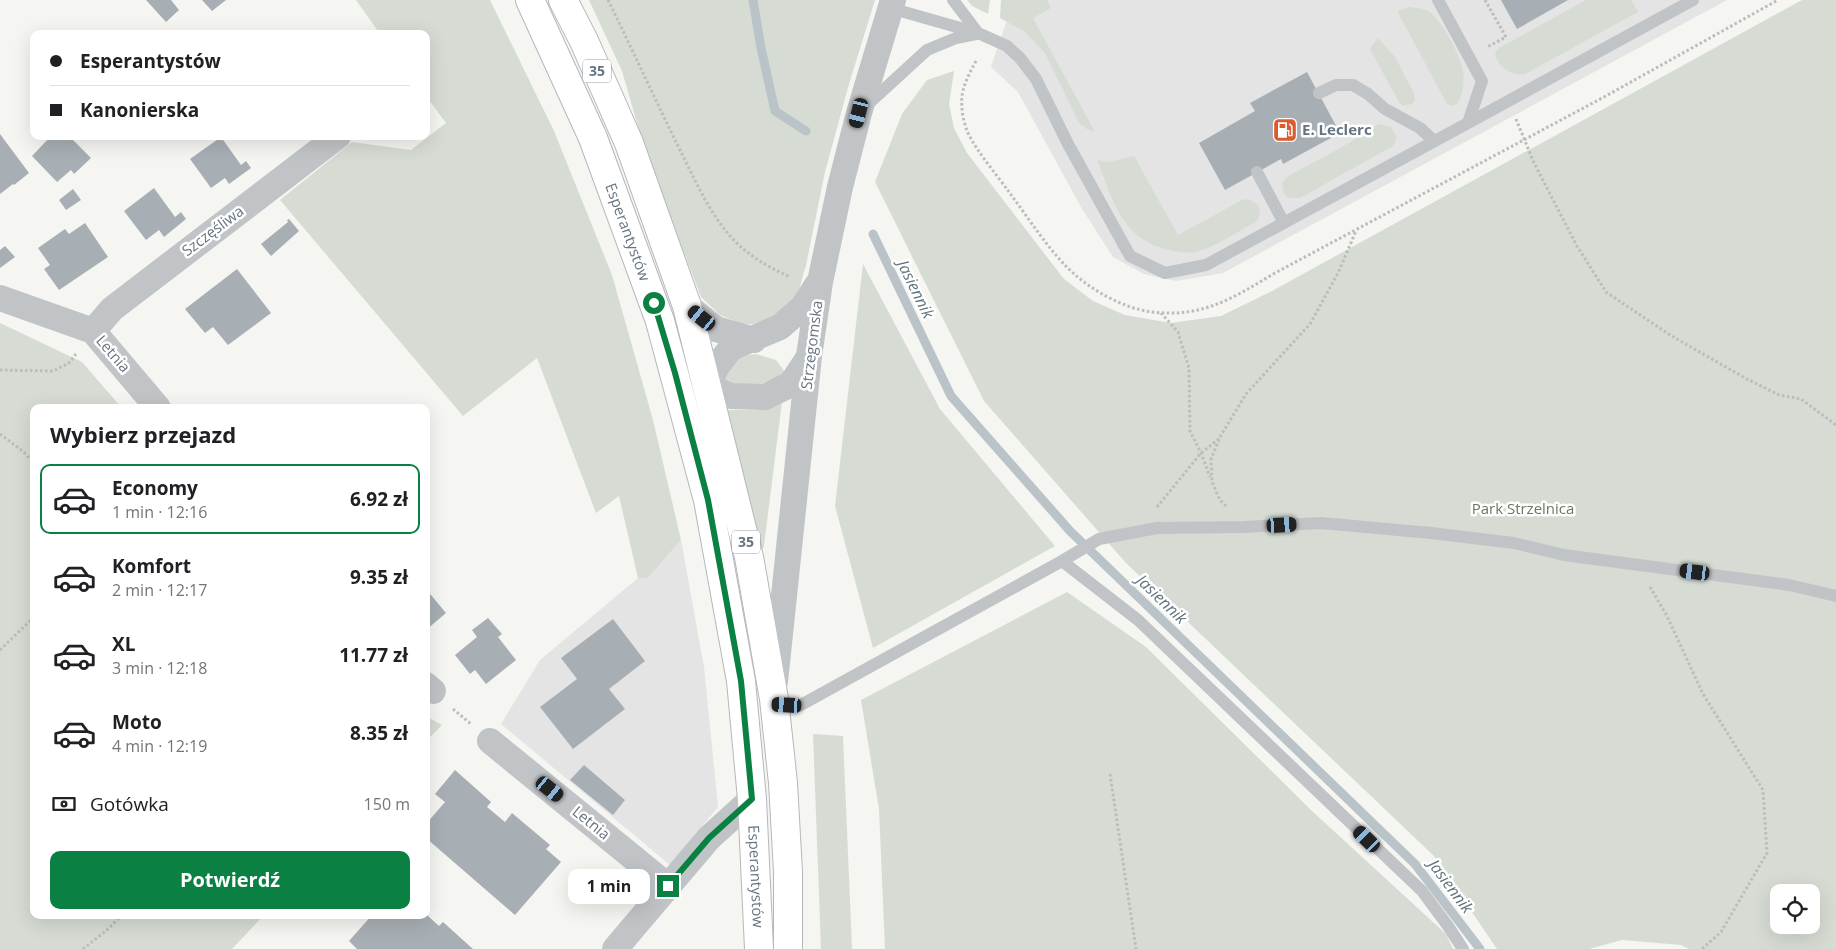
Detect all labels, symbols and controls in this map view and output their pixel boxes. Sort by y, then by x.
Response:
text: Esperantystów [80,48,221,74]
road number: 35 [583,59,611,82]
text: Kanonierska [80,97,199,123]
car [848,97,869,129]
fuel station icon: E. Leclerc [1272,117,1298,143]
place label: E. Leclerc [1302,119,1372,139]
street label: Esperantystów [601,180,656,284]
street label: Szczęśliwa [177,200,247,260]
water label: Jasiennik [891,253,940,323]
route start [643,292,665,314]
street label: Strzegomska [796,299,826,391]
car [685,303,718,333]
street label: Letnia [92,331,135,376]
text: Wybierz przejazd [50,419,236,449]
text: Economy [112,475,198,501]
icon: car [52,477,97,522]
text: 6.92 zł [350,486,408,512]
park label: Park Strzelnica [1472,498,1574,518]
text: 1 min · 12:16 [112,501,207,523]
car [1266,517,1297,533]
road number: 35 [732,530,760,554]
text: Komfort [112,553,191,579]
icon: car [52,555,97,600]
car [1679,563,1710,581]
text: 9.35 zł [350,564,408,590]
water label: Jasiennik [1130,567,1193,629]
text: 2 min · 12:17 [112,579,207,601]
text: XL [112,631,135,657]
icon: car [52,633,97,678]
text: 11.77 zł [339,642,408,668]
text: 3 min · 12:18 [112,657,207,679]
car [771,697,802,713]
text: Moto [112,709,162,735]
icon: car [52,711,97,756]
text: 8.35 zł [350,720,408,746]
text: 4 min · 12:19 [112,735,207,757]
car [533,774,566,804]
icon: cash [50,790,78,818]
text: Gotówka [90,791,169,817]
text: 150 m [364,793,410,815]
street label: Letnia [569,801,615,844]
car [1351,823,1383,855]
street label: Esperantystów [744,825,769,929]
button: Potwierdź [50,851,410,909]
water label: Jasiennik [1422,852,1479,919]
callout: 1 min [568,868,650,904]
text: 1 min [587,875,631,897]
route end [657,875,679,897]
map controls [1770,884,1820,934]
button: locate [1770,884,1820,934]

